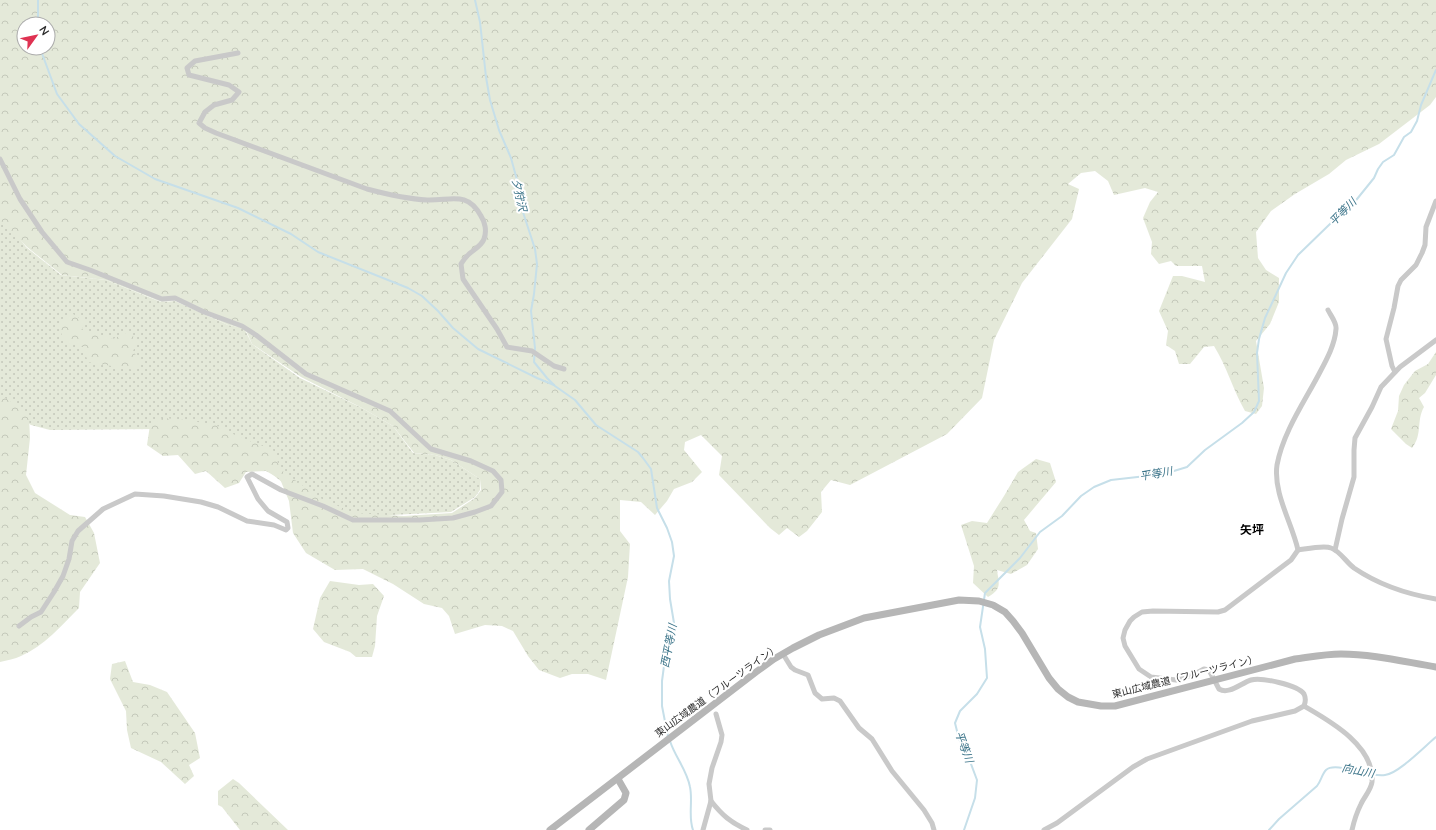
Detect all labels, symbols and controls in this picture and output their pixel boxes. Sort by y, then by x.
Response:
north arrow [16,16,56,56]
text: N [35,23,52,38]
water label: 夕狩沢 [508,177,530,215]
water label: 平等川 [1326,194,1361,229]
water label: 平等川 [1138,464,1175,484]
district label: 矢坪 [1240,522,1264,538]
water label: 西平等川 [657,622,681,669]
street label: 東山広域農道（フルーツライン） [652,641,782,741]
street label: 東山広域農道（フルーツライン） [1111,652,1259,702]
water label: 平等川 [951,729,977,766]
water label: 向山川 [1340,760,1377,782]

